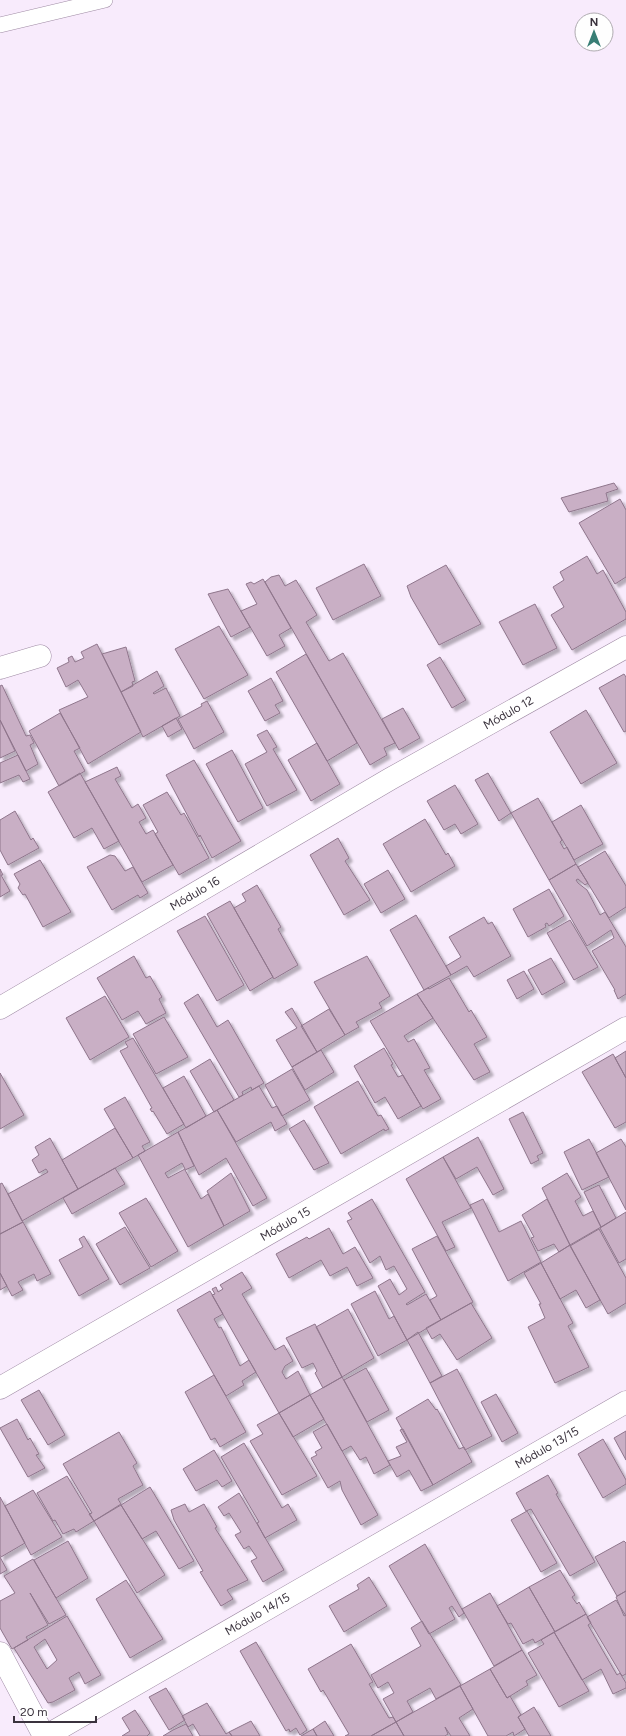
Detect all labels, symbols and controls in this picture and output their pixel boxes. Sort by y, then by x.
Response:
north arrow [574,12,614,52]
text: N [590,16,598,29]
street label: Módulo 12 [481,693,536,732]
street label: Módulo 16 [168,873,222,914]
street label: Módulo 15 [258,1204,313,1244]
street label: Módulo 13/15 [512,1424,581,1471]
street label: Módulo 14/15 [223,1590,292,1638]
scale bar [14,1698,96,1724]
text: 20 m [20,1705,48,1719]

